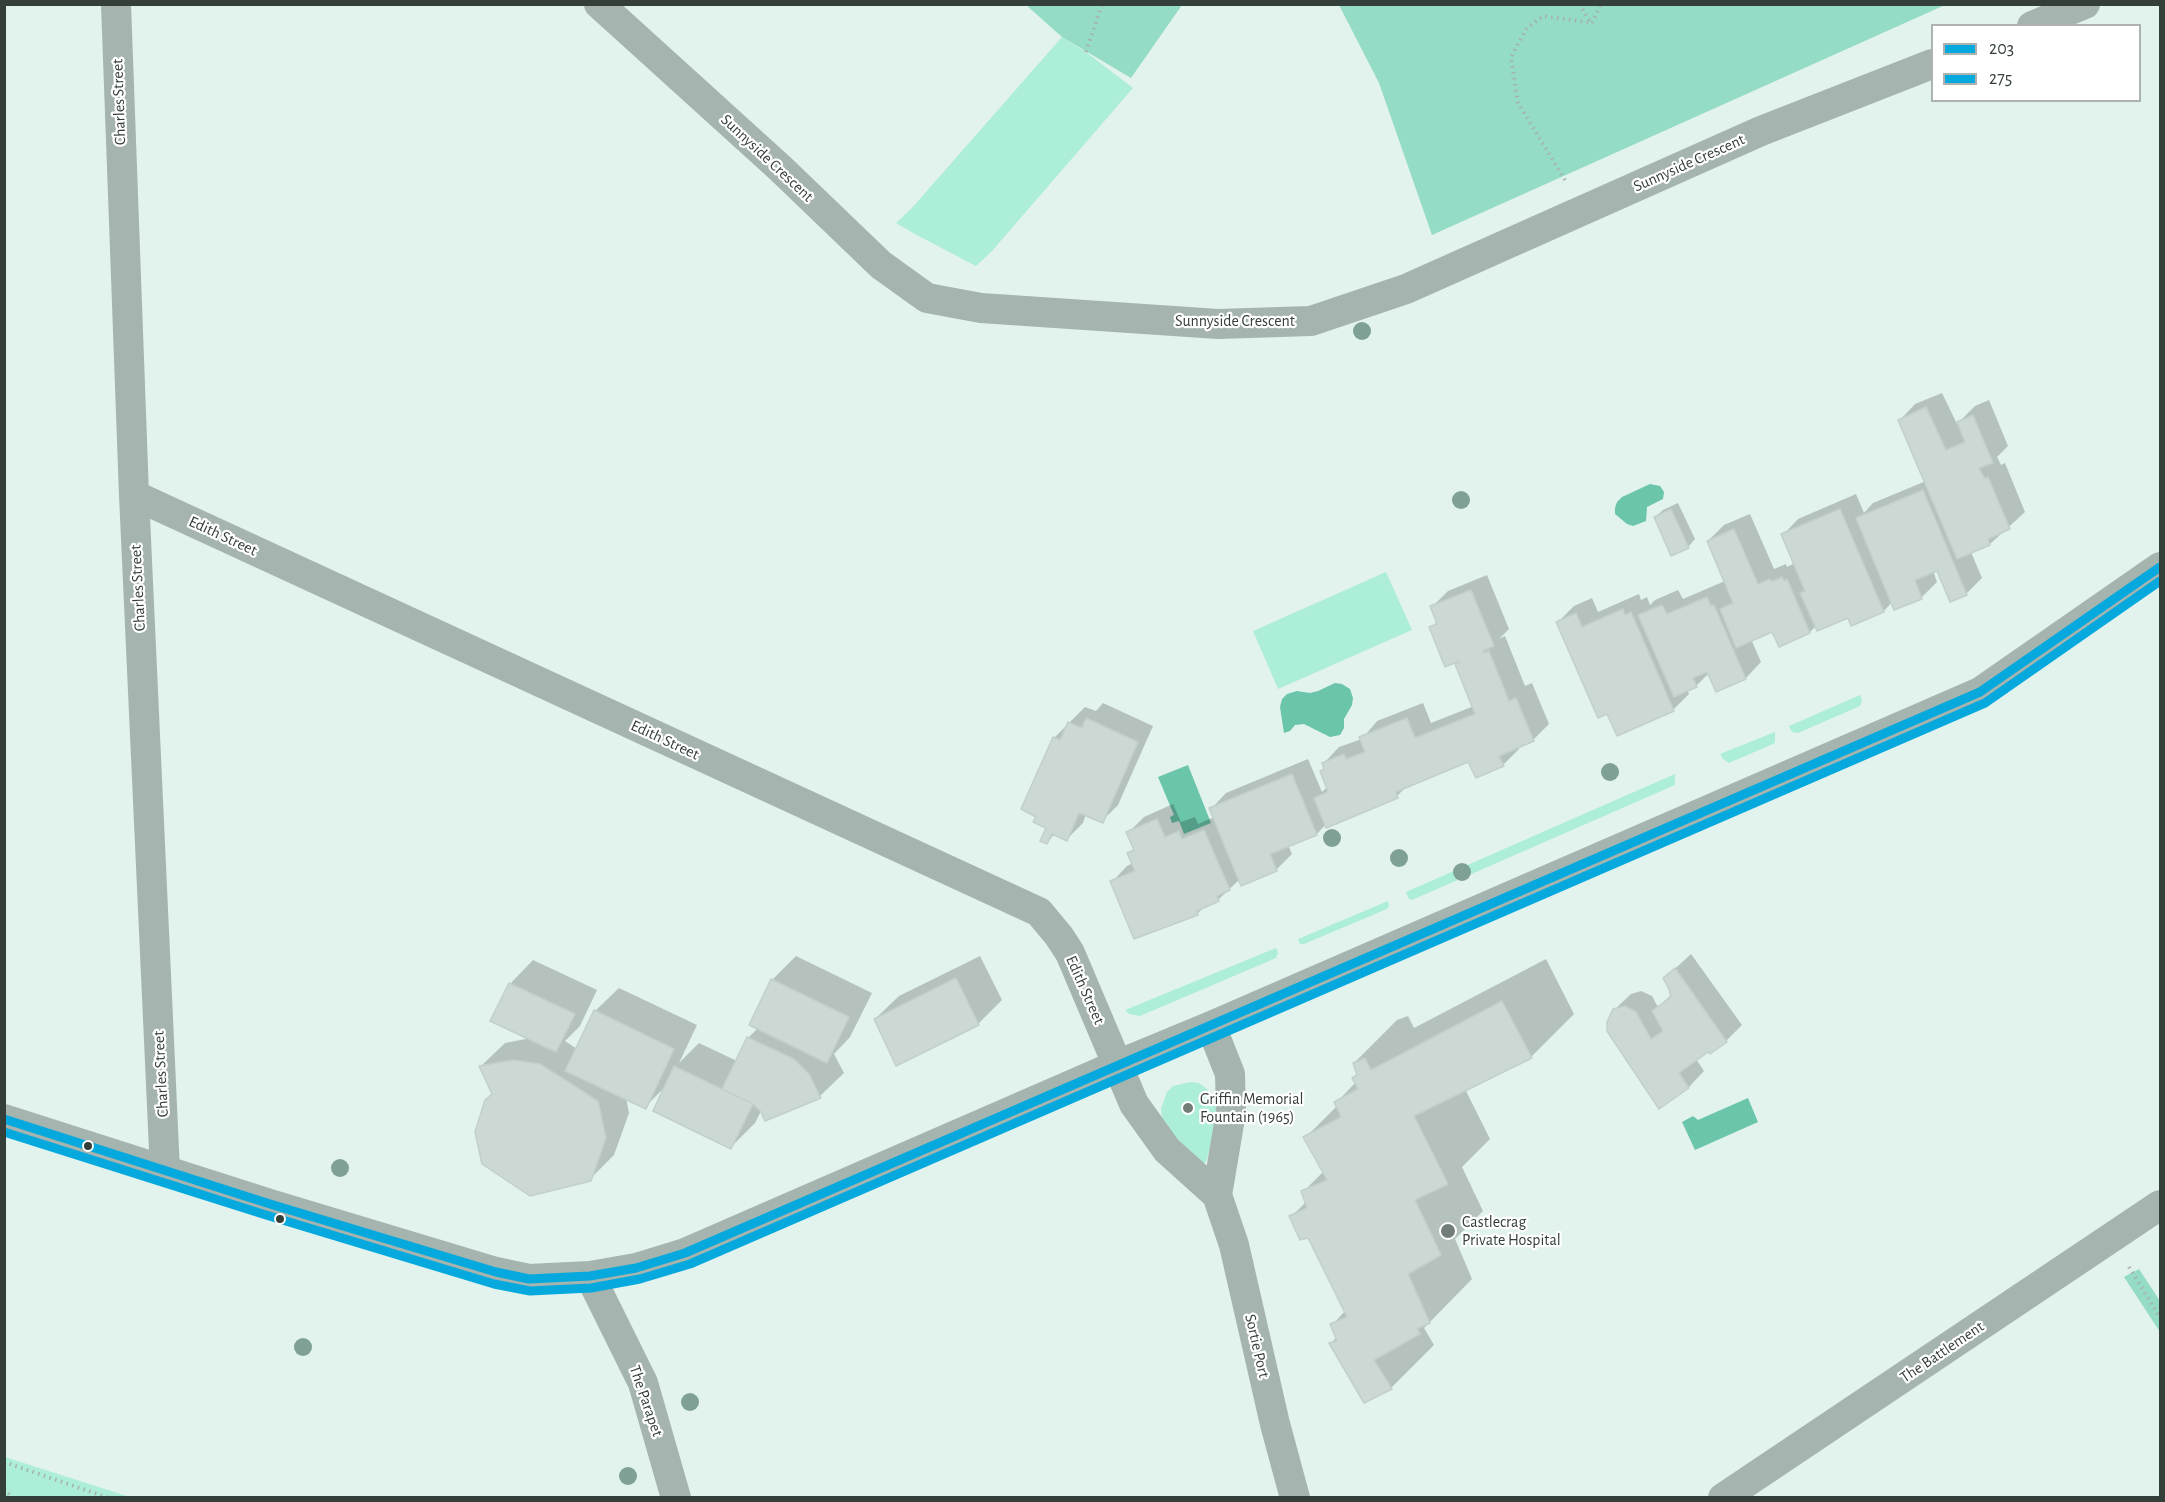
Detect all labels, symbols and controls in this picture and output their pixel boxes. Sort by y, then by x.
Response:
legend [1931,24,2141,102]
text: 203 [1989,40,2014,58]
street label: Charles Street [108,58,130,146]
text: 275 [1989,70,2012,88]
street label: Sunnyside Crescent [717,110,817,206]
street label: Sunnyside Crescent [1630,130,1748,196]
street label: Sunnyside Crescent [1175,311,1295,331]
street label: Edith Street [186,512,260,560]
street label: Charles Street [126,544,150,632]
street label: Edith Street [628,716,702,764]
street label: Edith Street [1061,953,1109,1027]
street label: Charles Street [149,1030,173,1118]
place label: Griffin Memorial Fountain (1965) [1200,1089,1303,1127]
marker: Griffin Memorial Fountain (1965) [1181,1101,1195,1115]
unlabelled marker [82,1140,94,1152]
place label: Castlecrag Private Hospital [1462,1212,1561,1250]
unlabelled marker [274,1213,286,1225]
marker: Castlecrag Private Hospital [1439,1222,1457,1240]
street label: Sortie Port [1240,1312,1274,1380]
street label: The Battlement [1896,1317,1988,1387]
street label: The Parapet [625,1363,667,1439]

